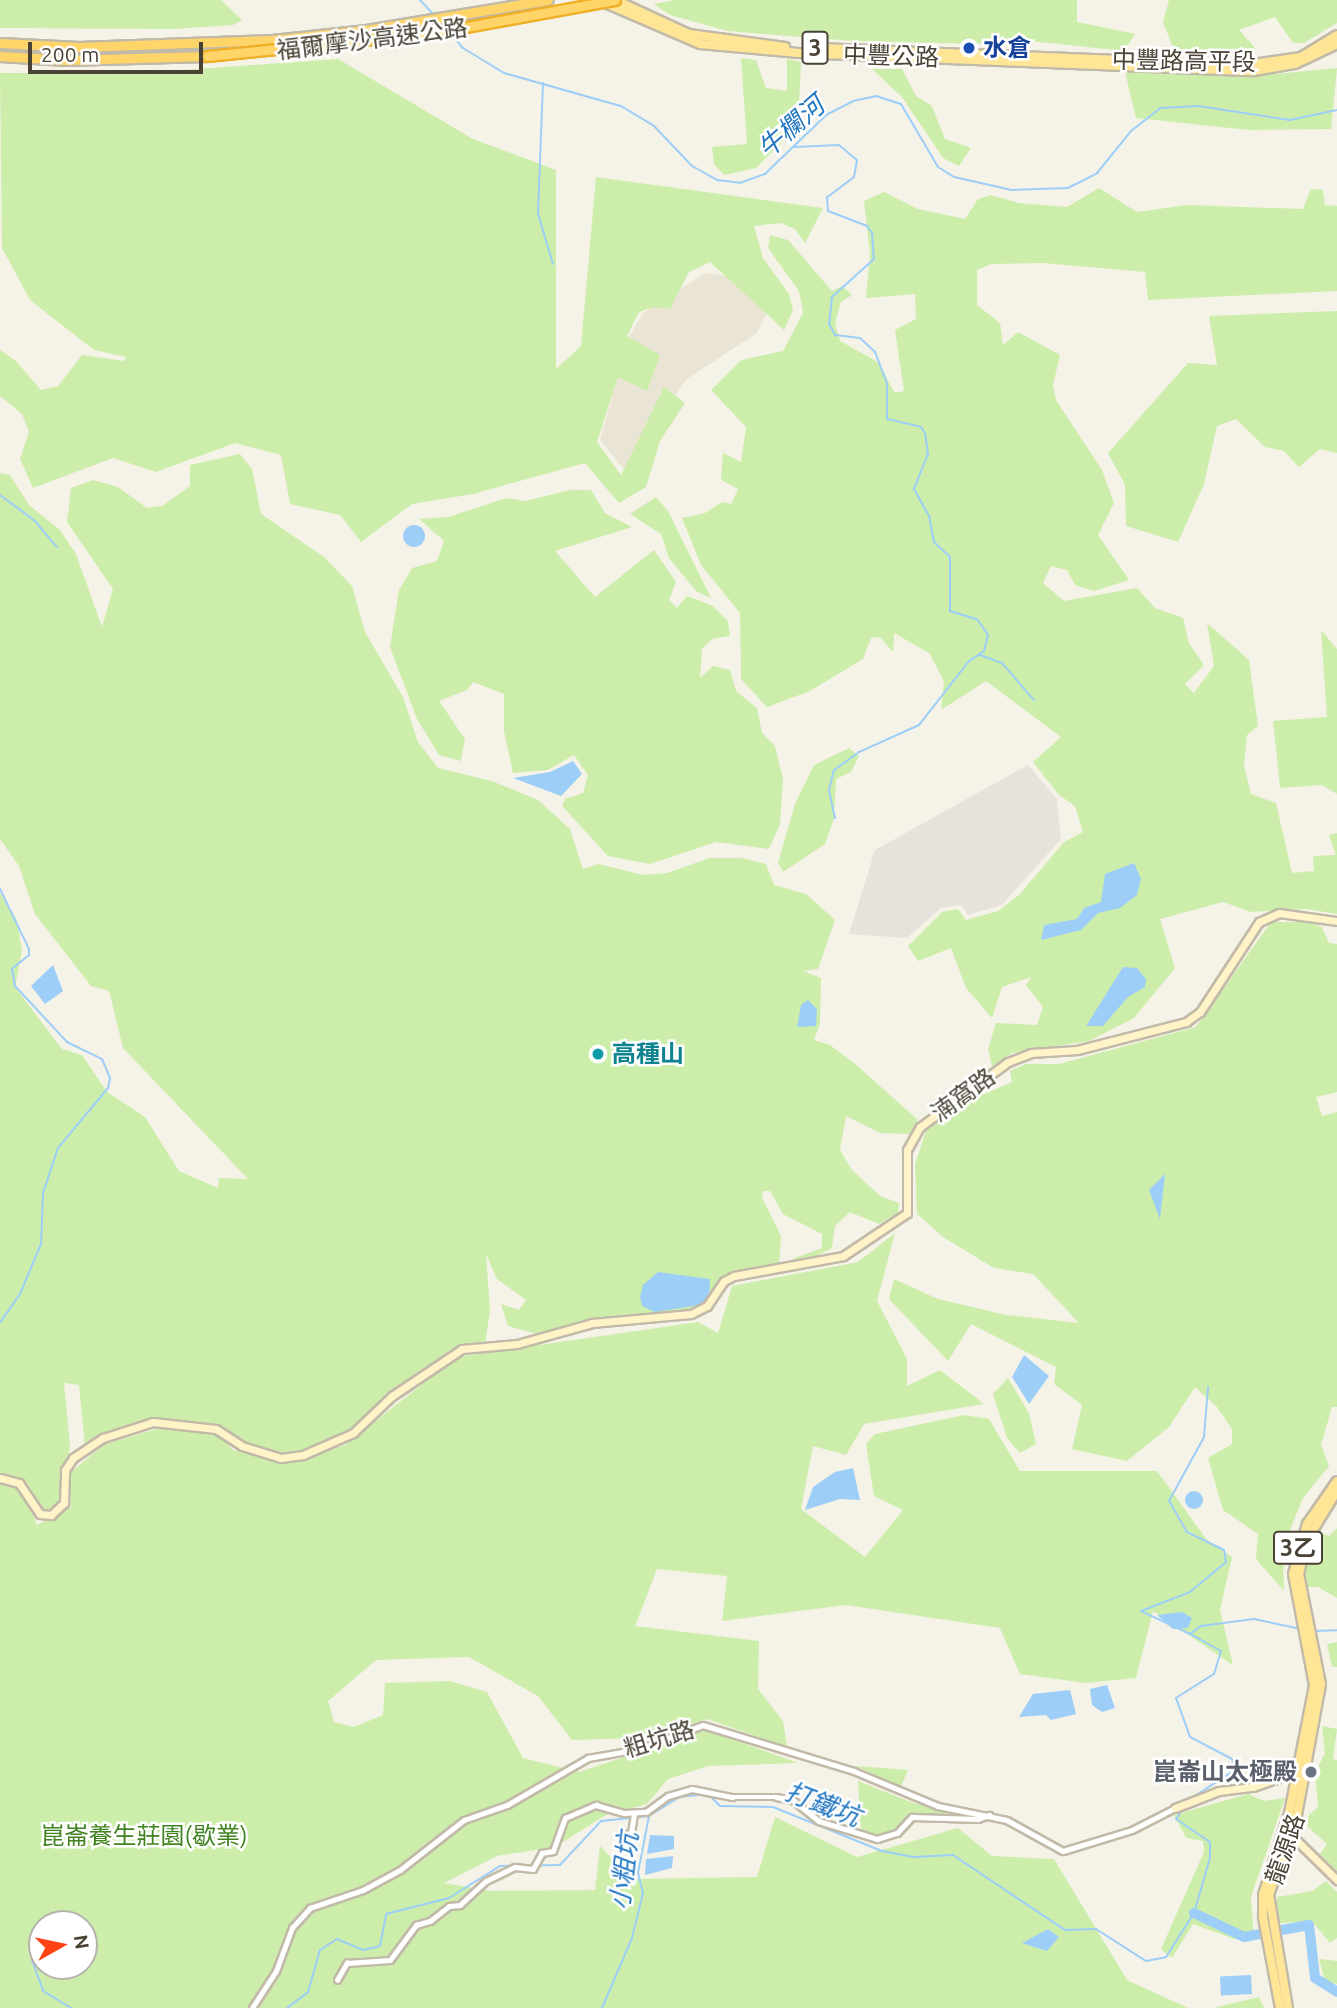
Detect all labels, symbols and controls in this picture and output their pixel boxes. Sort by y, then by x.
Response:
street label: 福爾摩沙高速公路 [275,13,469,65]
scale bar [32,28,206,72]
road number: 3 [801,28,829,68]
place label: 水倉 [983,34,1031,62]
street label: 中豐公路 [843,40,939,72]
marker: 水倉 [961,40,977,56]
text: 200 m [41,42,99,66]
street label: 中豐路高平段 [1112,45,1256,77]
water label: 牛欄河 [751,90,831,164]
place label: 高種山 [612,1040,684,1068]
marker: 高種山 [590,1046,606,1062]
street label: 湳窩路 [925,1062,1001,1128]
road number: 3乙 [1272,1528,1324,1568]
street label: 粗坑路 [620,1715,698,1763]
place label: 崑崙山太極殿 [1153,1758,1297,1786]
marker: 崑崙山太極殿 [1303,1764,1319,1780]
water label: 打鐵坑 [781,1775,865,1833]
street label: 龍源路 [1260,1810,1310,1888]
park label: 崑崙養生莊園(歇業) [40,1822,248,1850]
water label: 小粗坑 [604,1830,644,1912]
north arrow [28,1910,98,1980]
text: N [70,1933,94,1951]

